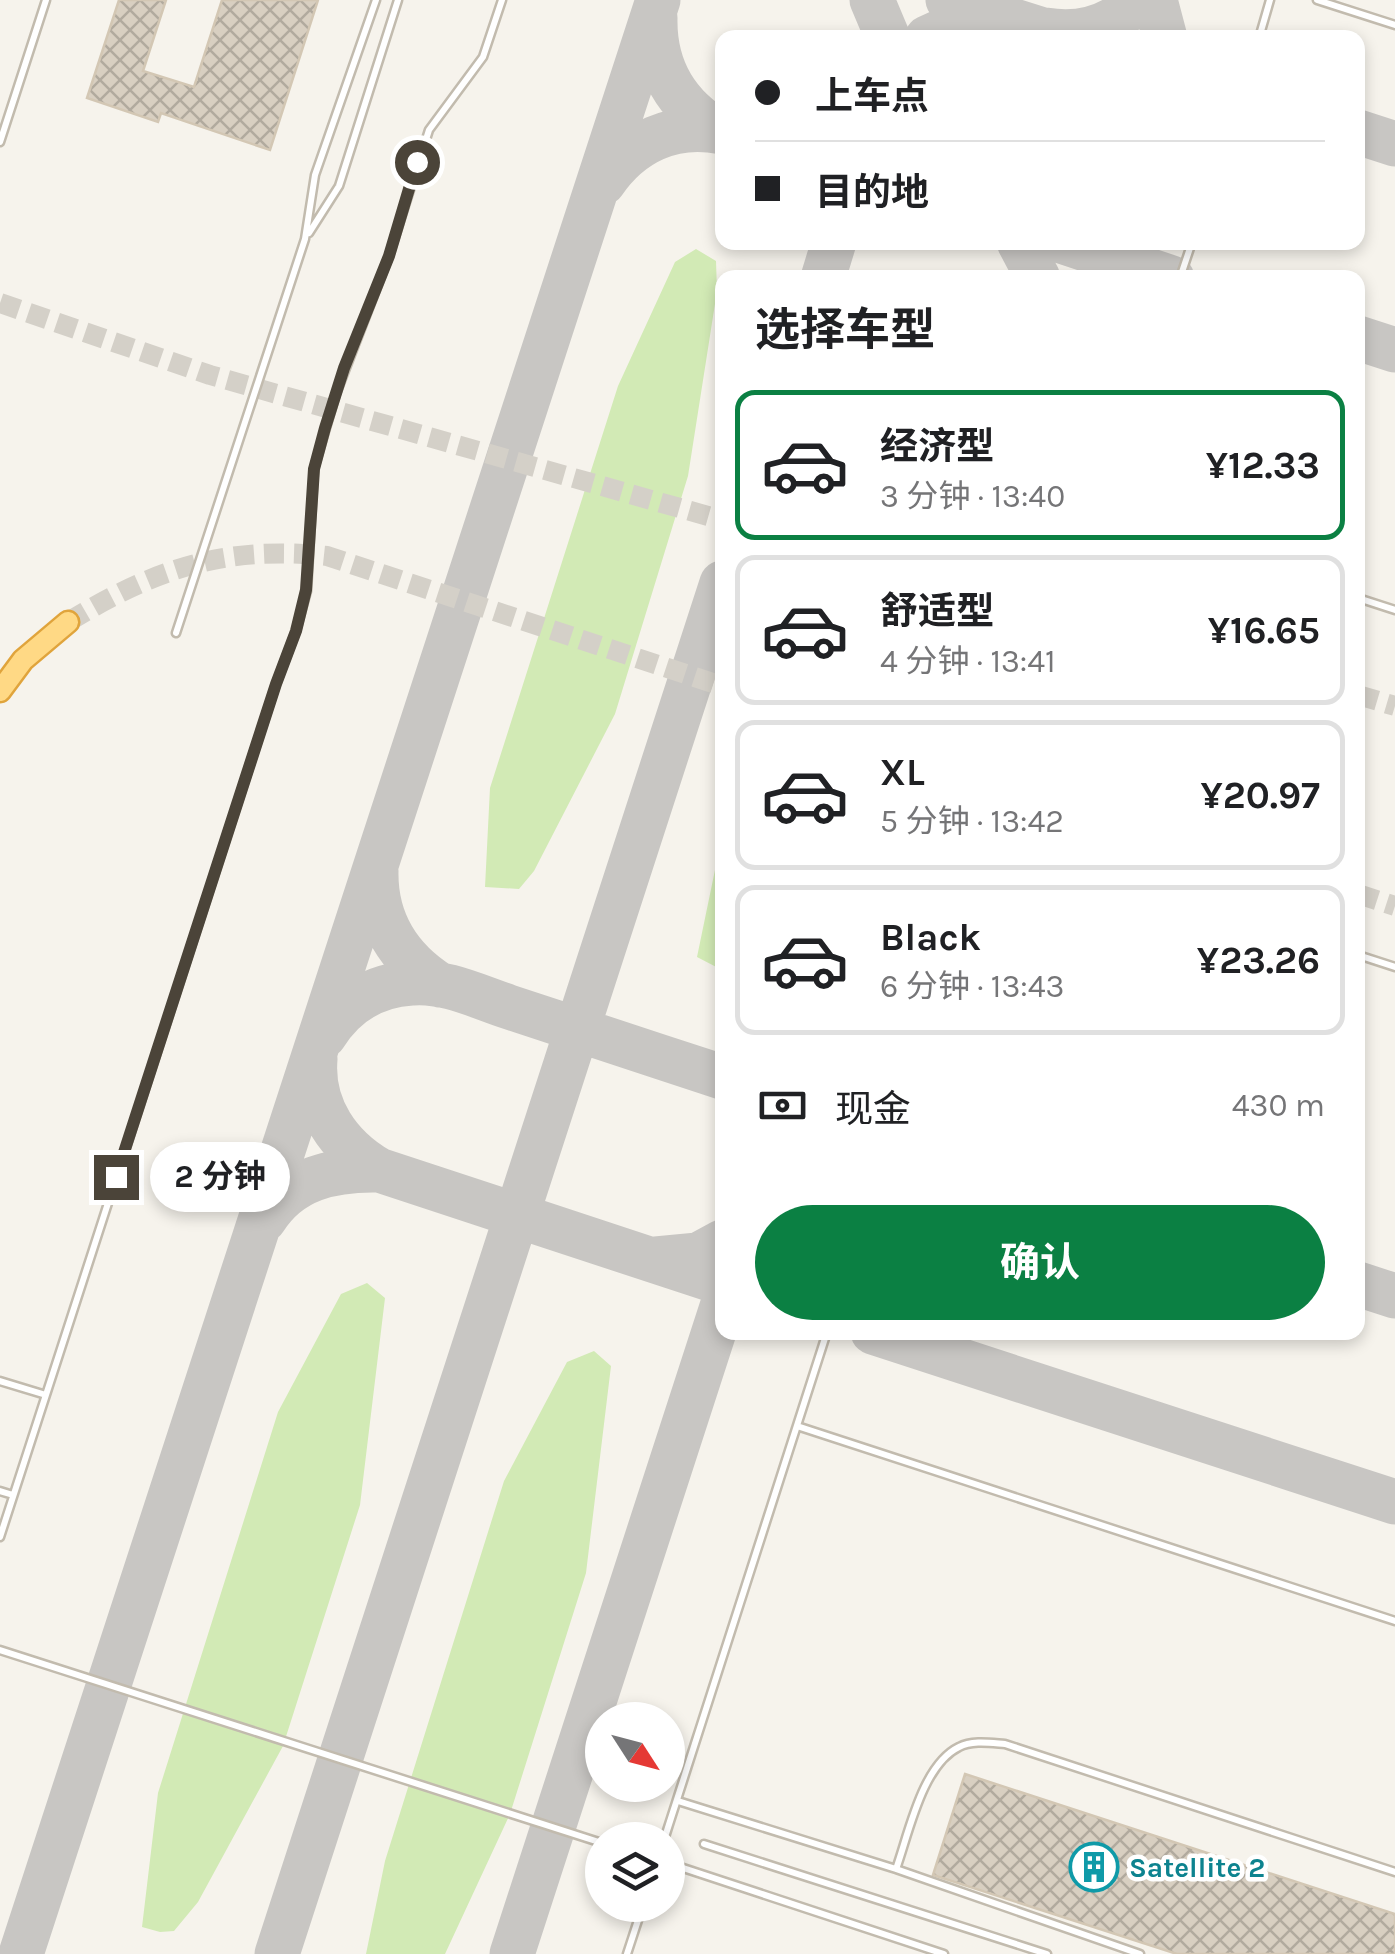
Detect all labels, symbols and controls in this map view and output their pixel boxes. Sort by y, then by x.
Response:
text: 上车点 [815,74,929,119]
route start [395,140,440,185]
text: 目的地 [815,170,929,215]
text: 选择车型 [755,304,935,356]
icon: car [760,420,850,510]
text: 经济型 [880,424,994,469]
text: ¥12.33 [1206,443,1320,488]
text: 3 分钟 · 13:40 [880,478,1065,515]
icon: car [760,585,850,675]
text: 舒适型 [880,589,994,634]
text: ¥16.65 [1208,608,1320,653]
text: 4 分钟 · 13:41 [880,643,1056,680]
icon: car [760,750,850,840]
text: XL [880,750,925,795]
text: ¥20.97 [1200,773,1320,818]
text: 5 分钟 · 13:42 [880,803,1064,840]
icon: car [760,915,850,1005]
text: Black [880,915,981,960]
text: ¥23.26 [1197,938,1320,983]
text: 6 分钟 · 13:43 [880,968,1064,1005]
icon: cash [755,1078,810,1133]
text: 现金 [835,1087,911,1132]
text: 430 m [1232,1087,1325,1124]
callout: 2 分钟 [151,1142,291,1212]
route end [94,1155,139,1200]
text: 2 分钟 [174,1158,266,1195]
button: 确认 [755,1205,1325,1320]
north arrow [585,1702,685,1802]
map controls [585,1702,685,1922]
button: layers [585,1822,685,1922]
building icon: Satellite 2 [1068,1841,1120,1893]
place label: Satellite 2 [1129,1851,1265,1884]

